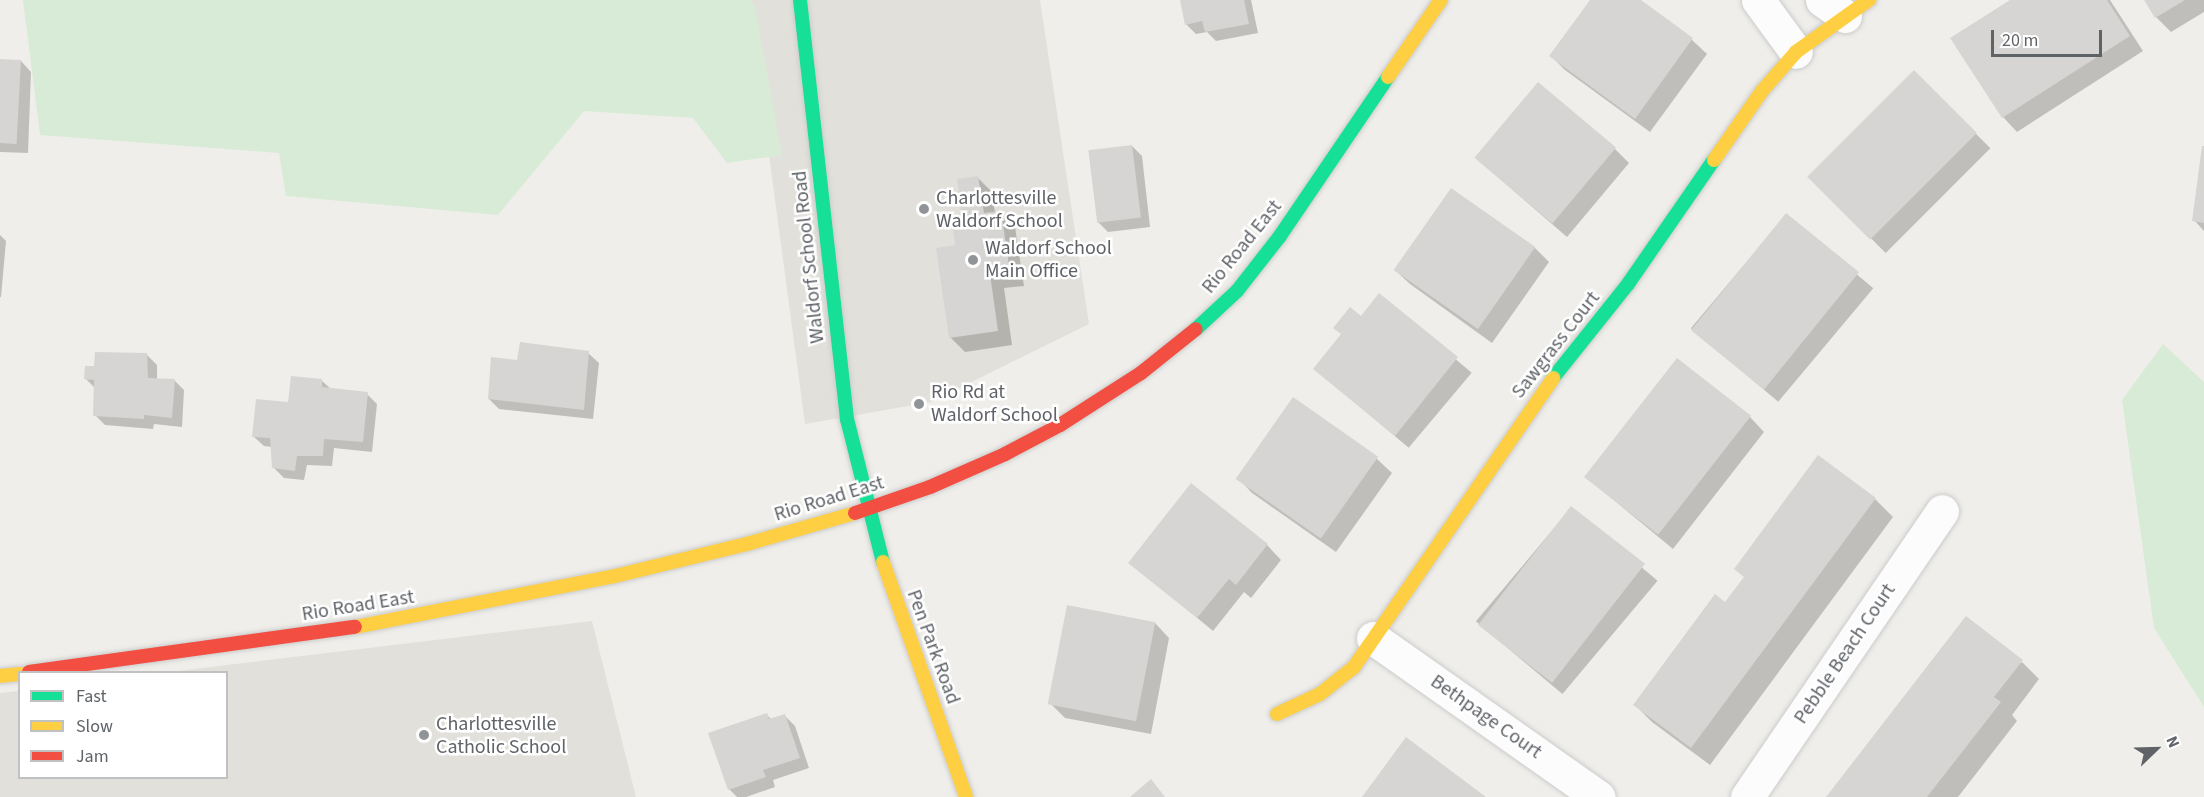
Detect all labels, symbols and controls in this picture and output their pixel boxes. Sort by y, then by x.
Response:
scale bar [1994,18,2105,56]
text: 20 m [2002,28,2038,53]
street label: Waldorf School Road [788,169,830,345]
place label: Charlottesville Waldorf School [936,186,1063,233]
street label: Rio Road East [1197,195,1287,299]
marker: Charlottesville Waldorf School [917,202,931,216]
place label: Waldorf School Main Office [985,237,1112,284]
marker: Waldorf School Main Office [966,253,980,267]
street label: Sawgrass Court [1507,287,1605,403]
place label: Rio Rd at Waldorf School [931,380,1058,427]
marker: Rio Rd at Waldorf School [912,397,926,411]
street label: Rio Road East [771,471,887,527]
street label: Pebble Beach Court [1789,579,1901,729]
street label: Rio Road East [300,585,416,627]
street label: Pen Park Road [901,587,965,707]
street label: Bethpage Court [1426,670,1546,764]
legend [18,671,228,779]
text: Fast [76,684,107,709]
place label: Charlottesville Catholic School [436,712,566,759]
text: Slow [76,714,113,739]
north arrow [2126,719,2186,779]
marker: Charlottesville Catholic School [417,728,431,742]
text: N [2160,733,2185,751]
text: Jam [76,744,109,769]

